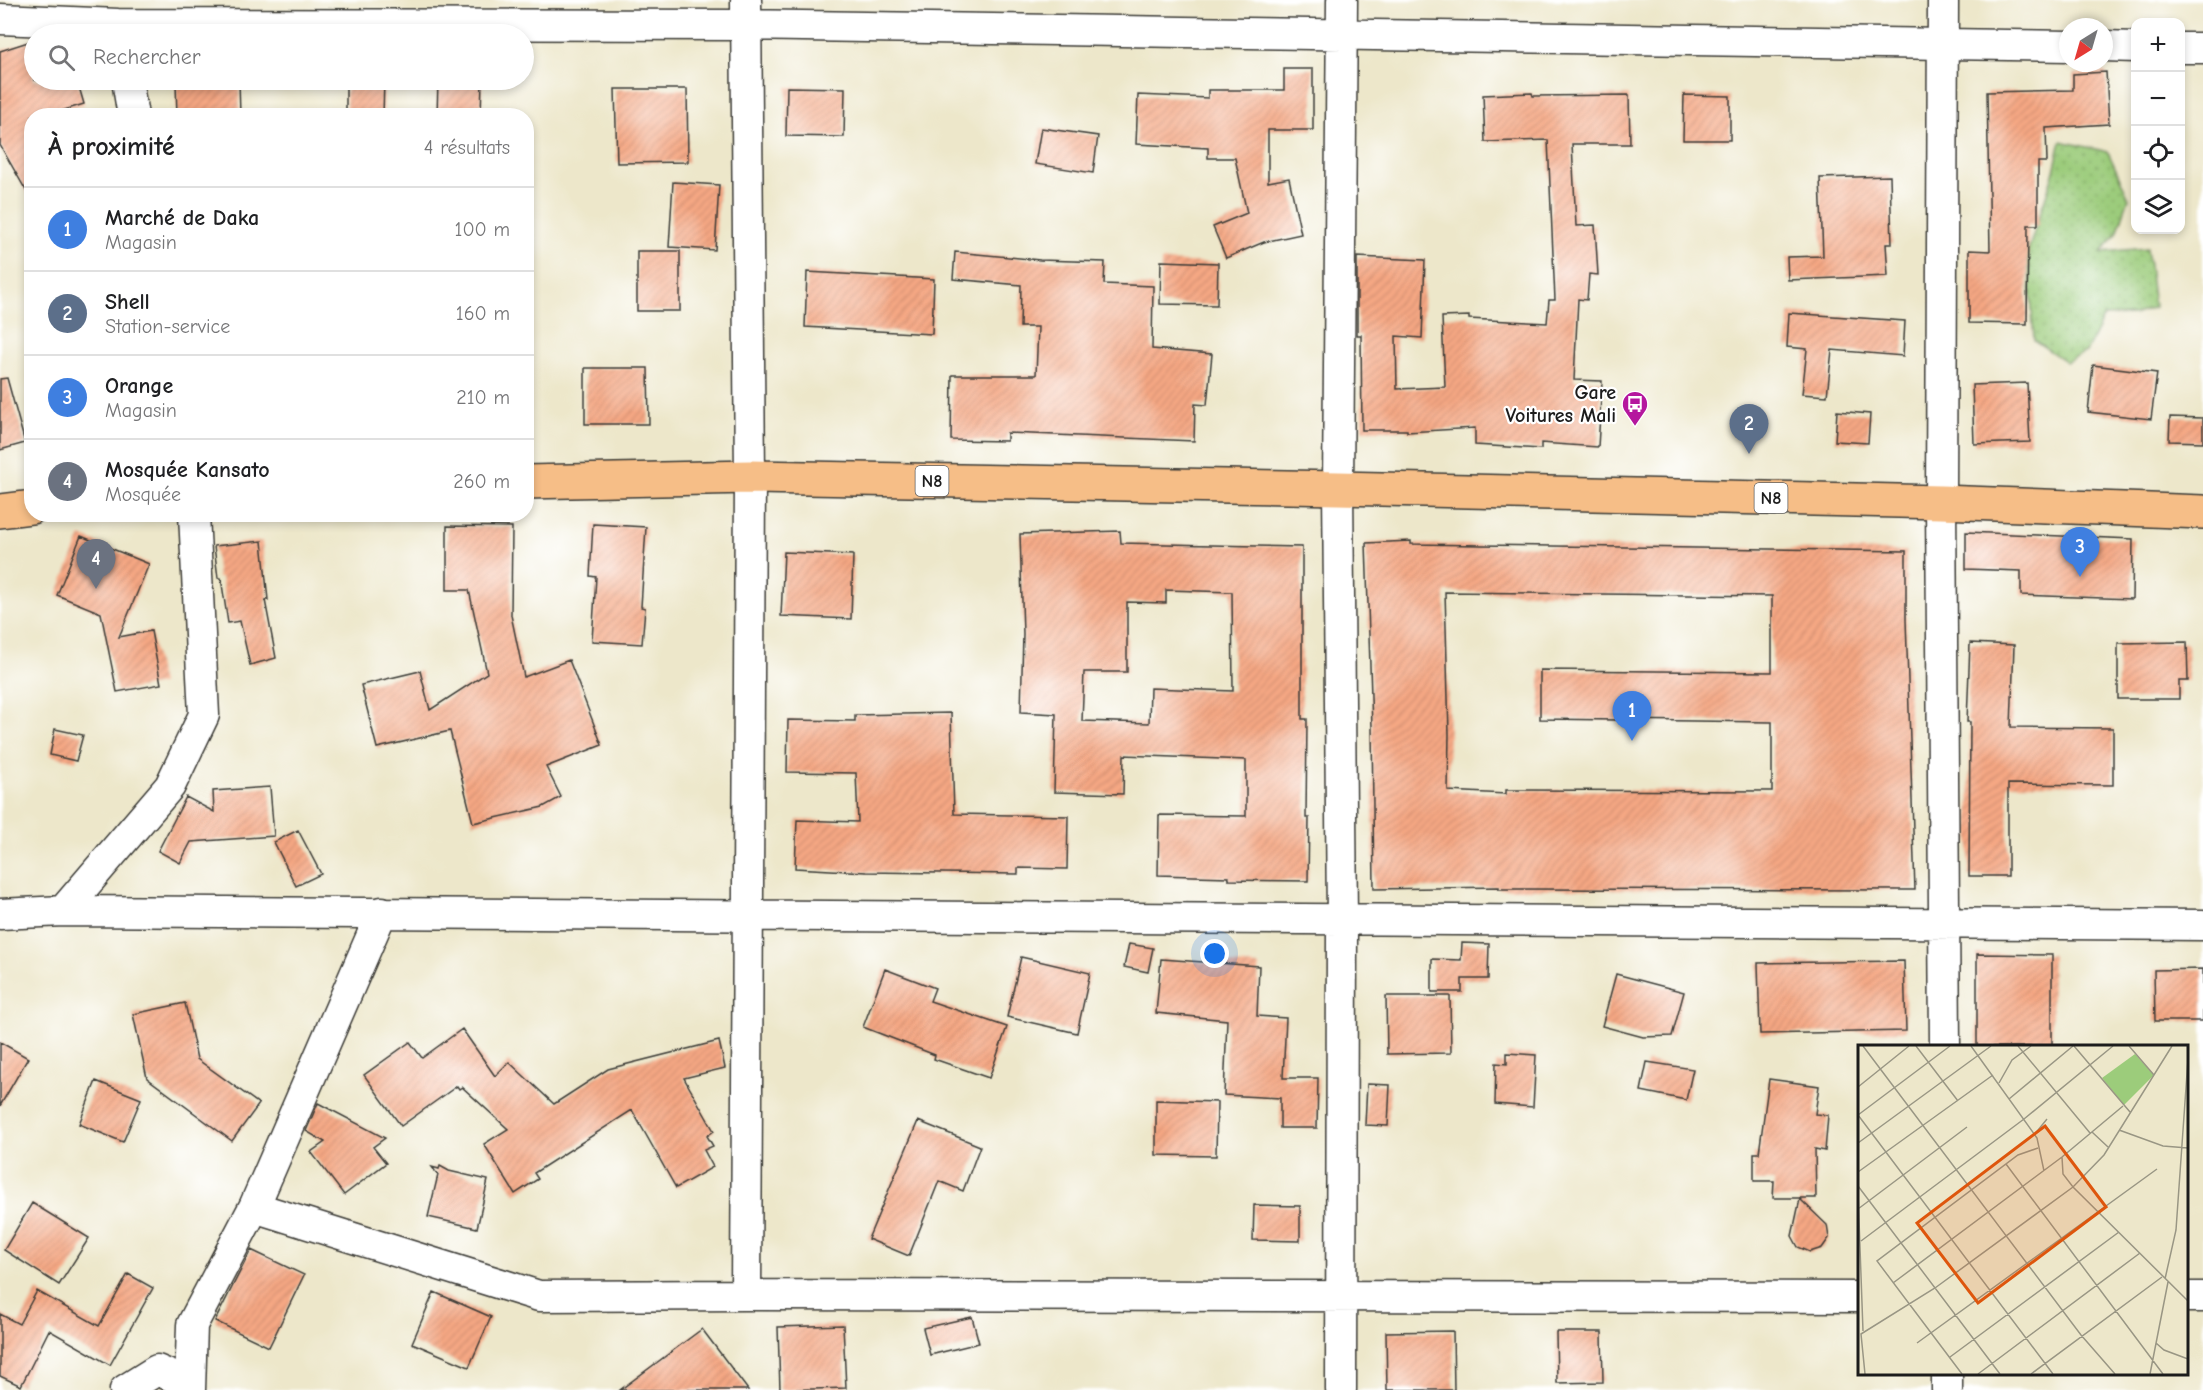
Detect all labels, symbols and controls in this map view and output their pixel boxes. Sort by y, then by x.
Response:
north arrow [2059,18,2113,72]
map controls [2131,18,2185,234]
button: + [2131,18,2185,72]
search box [24,24,534,90]
icon: search [45,41,78,74]
text: Rechercher [93,44,201,70]
button: − [2131,72,2185,126]
button: locate [2131,126,2185,180]
text: À proximité [48,132,175,162]
text: 4 résultats [424,136,510,159]
button: layers [2131,180,2185,234]
text: Marché de Daka [105,205,259,231]
text: 1 [64,218,71,241]
text: 100 m [455,218,510,241]
text: Magasin [105,231,177,254]
text: Shell [105,289,150,315]
text: 2 [63,302,72,325]
text: 160 m [456,302,510,325]
text: Station-service [105,315,230,338]
text: Orange [105,373,173,399]
place label: Gare Voitures Mali [1506,381,1616,427]
text: 3 [63,386,72,409]
text: 210 m [456,386,510,409]
bus stop icon: Gare Voitures Mali [1620,389,1650,427]
text: Magasin [105,399,177,422]
pin: 2 [1730,404,1768,454]
text: Mosquée Kansato [105,457,270,483]
road number: N8 [916,466,948,496]
text: 4 [63,470,72,493]
text: 260 m [453,470,510,493]
text: Mosquée [105,483,181,506]
road number: N8 [1754,483,1788,513]
pin: 3 [2060,528,2100,577]
pin: 4 [76,540,116,589]
pin: 1 [1612,692,1652,741]
your location [1200,939,1229,968]
inset map [1858,1045,2188,1375]

